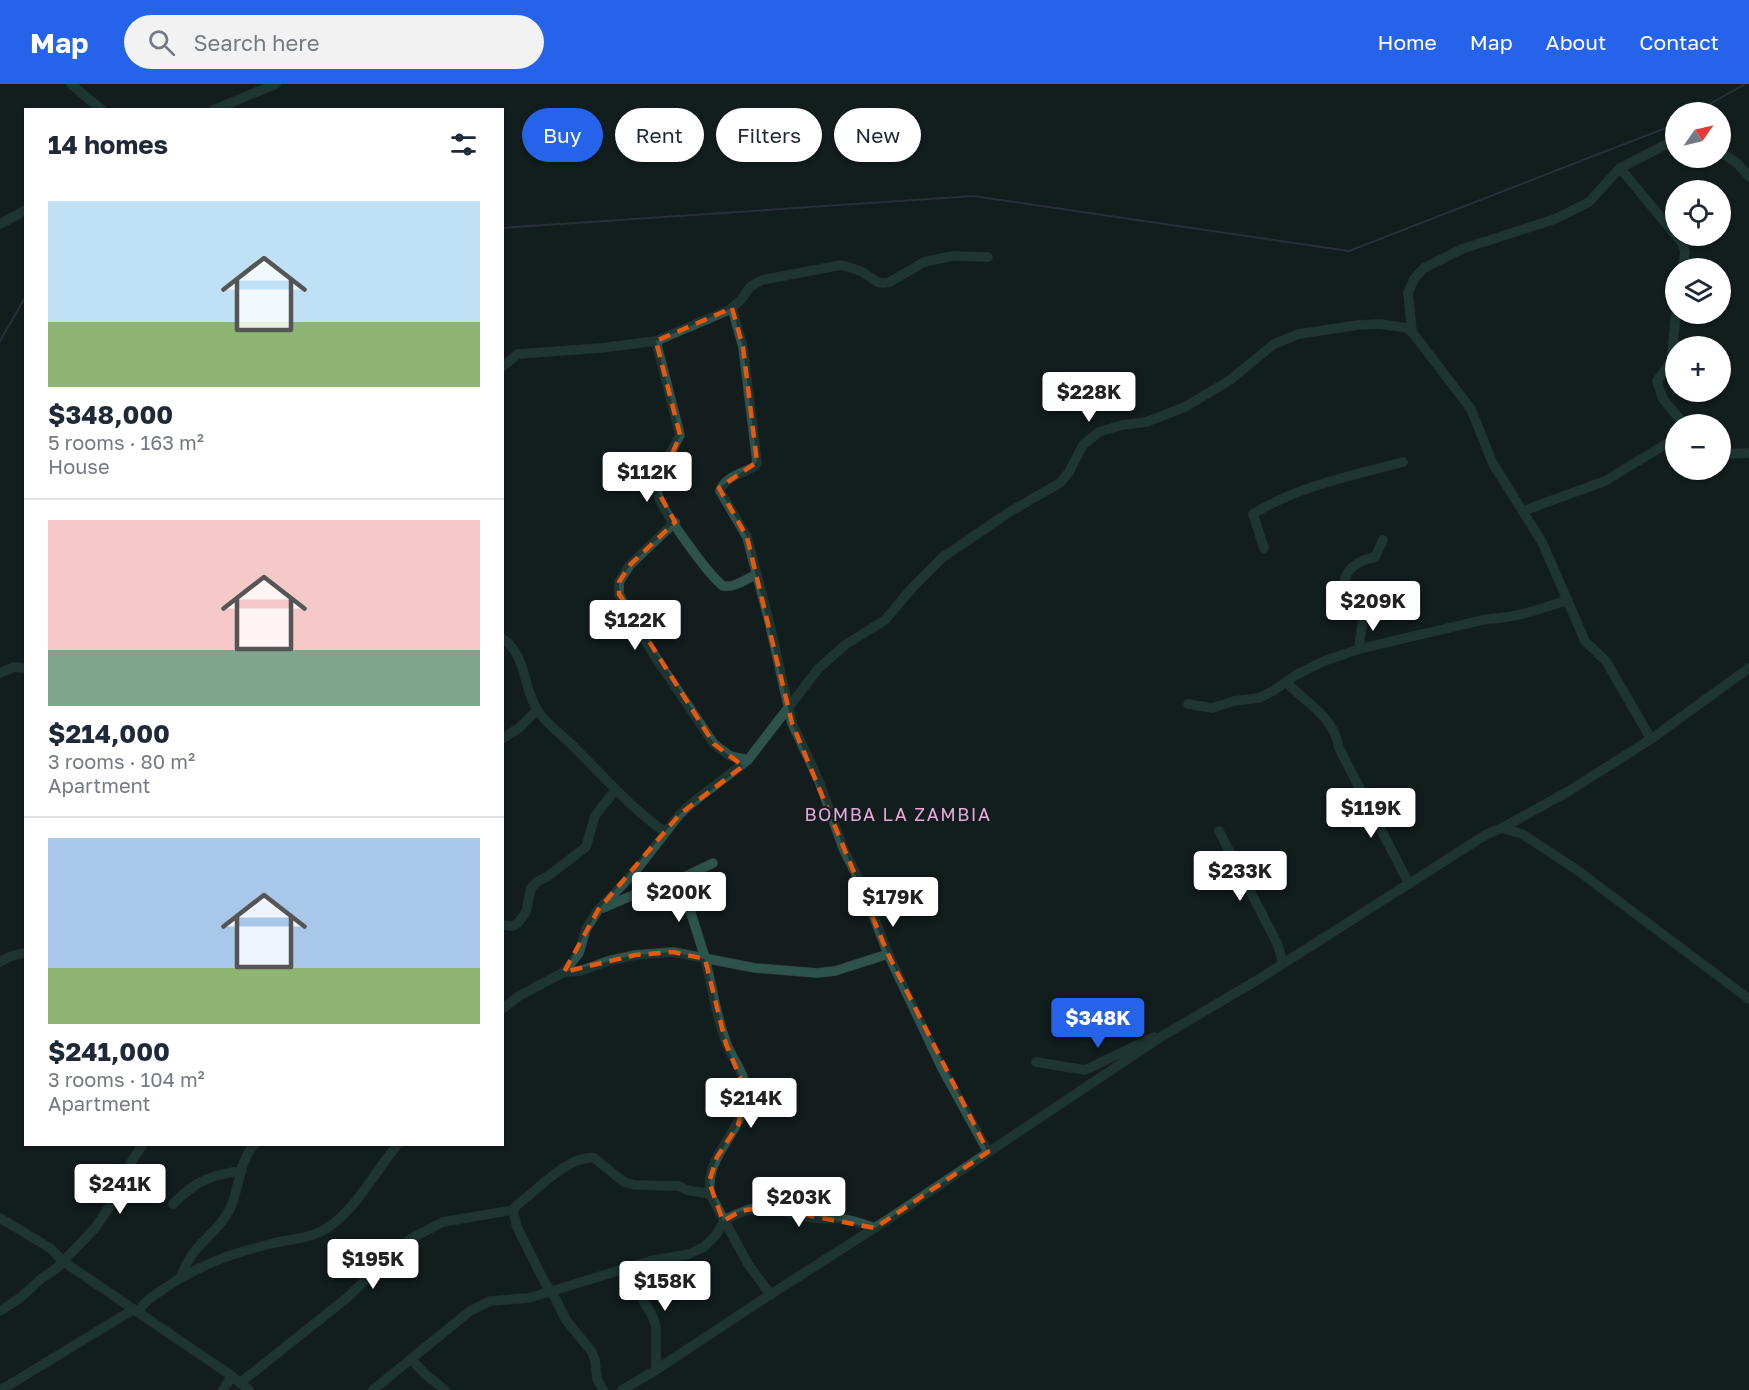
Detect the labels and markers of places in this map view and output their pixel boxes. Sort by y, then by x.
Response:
pin: $228K [1047,372,1131,423]
pin: $112K [605,452,689,503]
pin: $209K [1331,581,1415,632]
pin: $122K [593,600,677,651]
pin: $119K [1329,788,1413,839]
pin: $233K [1198,851,1282,902]
pin: $200K [637,872,721,923]
pin: $179K [851,877,935,928]
pin: $348K [1056,998,1140,1049]
pin: $214K [709,1078,793,1129]
pin: $241K [78,1164,162,1215]
pin: $203K [757,1177,841,1228]
pin: $195K [331,1239,415,1290]
pin: $158K [623,1261,707,1312]

